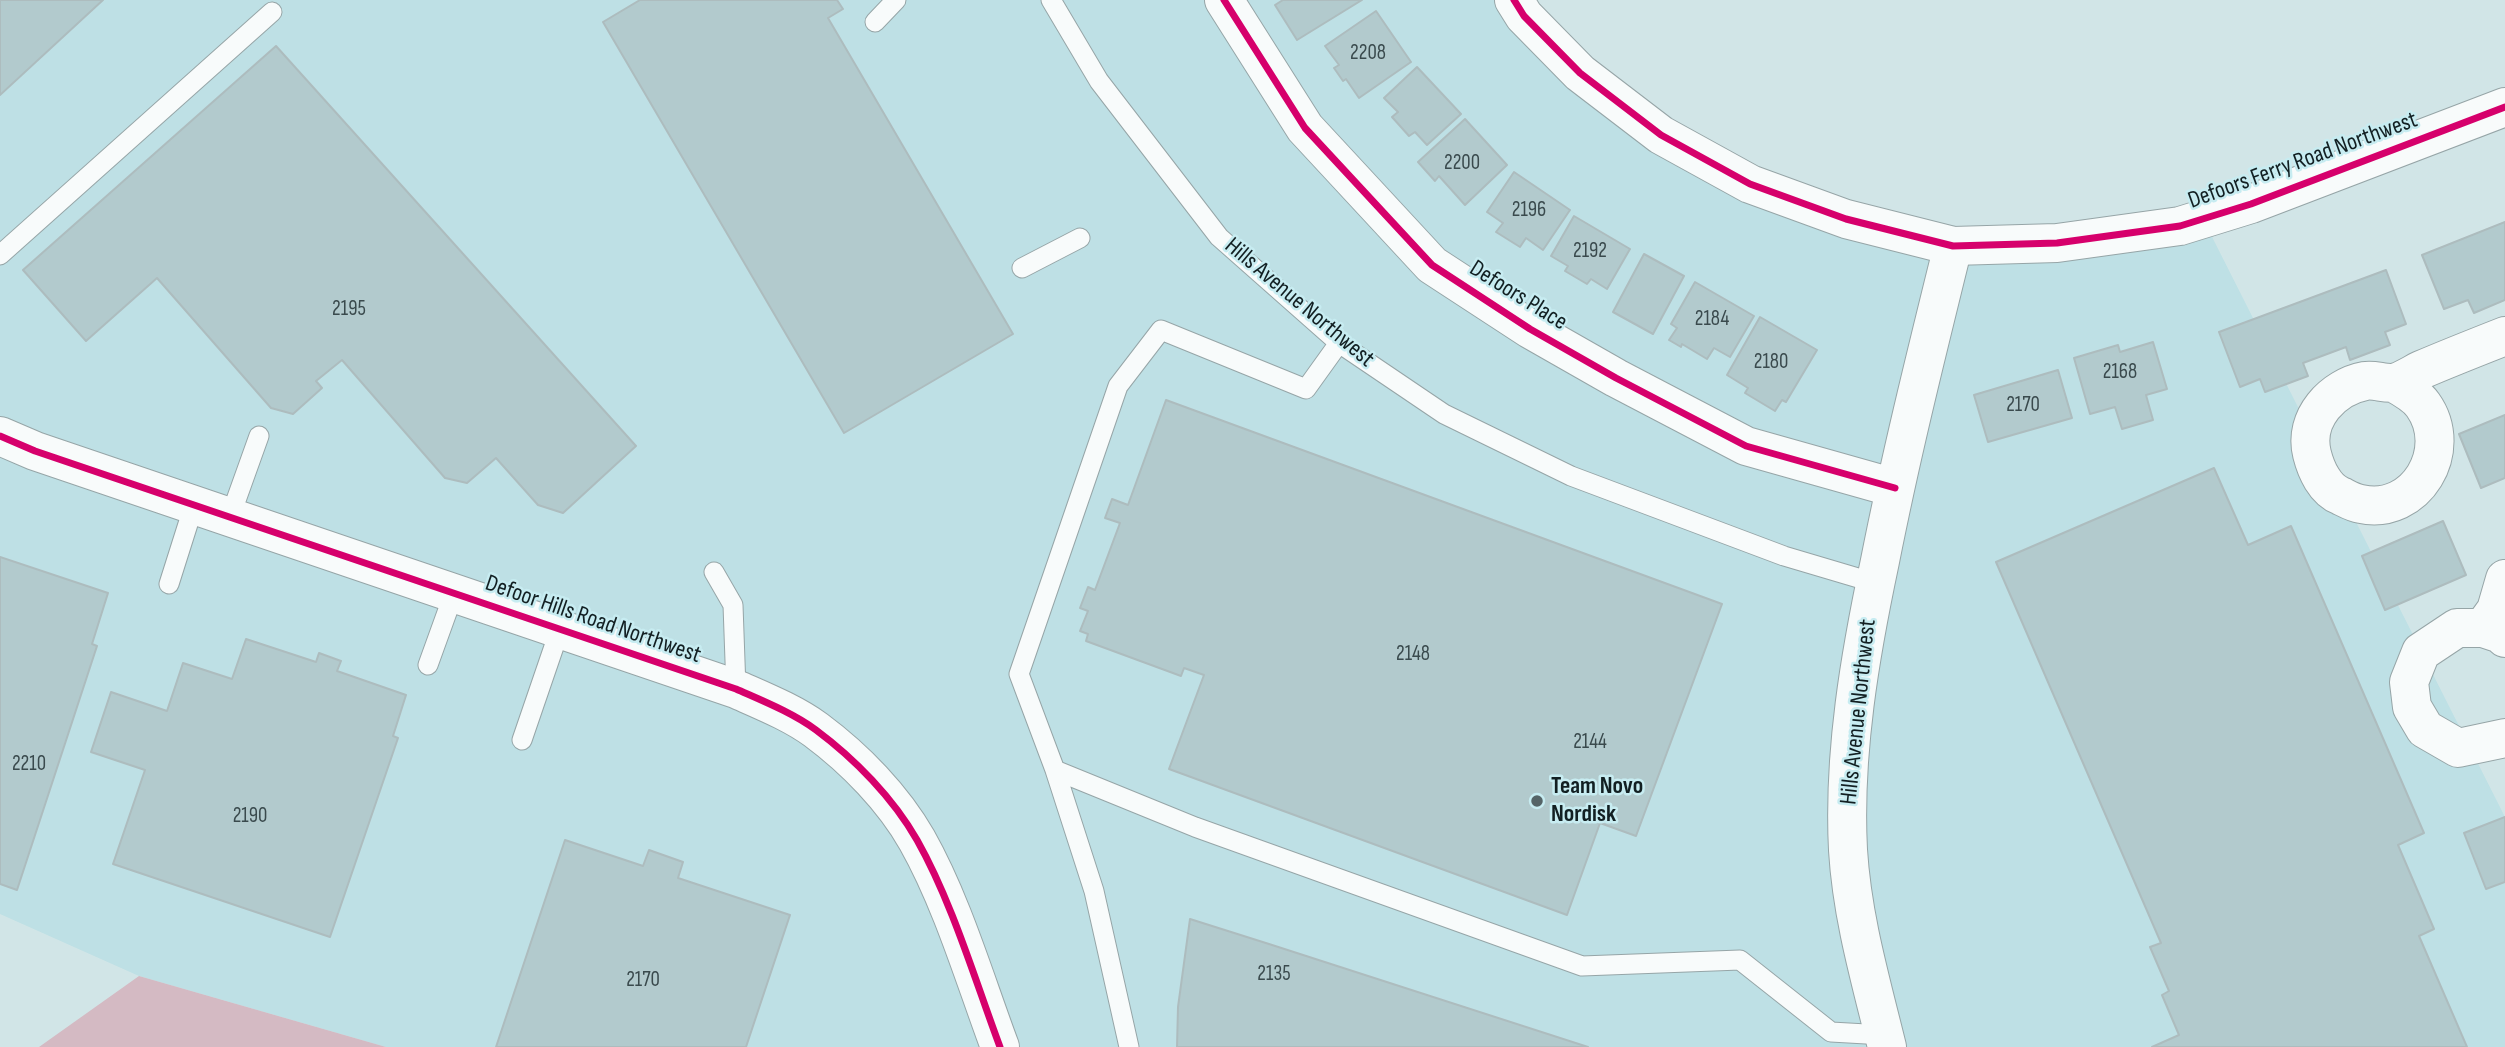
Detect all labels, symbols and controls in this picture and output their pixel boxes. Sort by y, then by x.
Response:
house number: 2208 [1350,41,1386,67]
street label: Defoors Ferry Road Northwest [2184,106,2422,216]
house number: 2200 [1444,151,1480,177]
house number: 2196 [1512,198,1546,224]
street label: Hills Avenue Northwest [1218,232,1380,374]
house number: 2192 [1573,239,1607,265]
street label: Defoors Place [1464,255,1572,337]
house number: 2195 [332,297,366,323]
house number: 2184 [1695,307,1729,333]
house number: 2180 [1754,350,1788,376]
house number: 2168 [2103,360,2137,386]
house number: 2170 [2006,393,2040,419]
street label: Defoor Hills Road Northwest [481,570,705,670]
street label: Hills Avenue Northwest [1835,618,1883,806]
house number: 2148 [1396,642,1430,668]
house number: 2144 [1573,730,1607,756]
house number: 2210 [12,752,46,778]
place label: Team Novo Nordisk [1551,773,1643,829]
marker: Team Novo Nordisk [1529,793,1545,809]
house number: 2190 [233,804,267,830]
house number: 2135 [1257,962,1291,988]
house number: 2170 [626,968,660,994]

